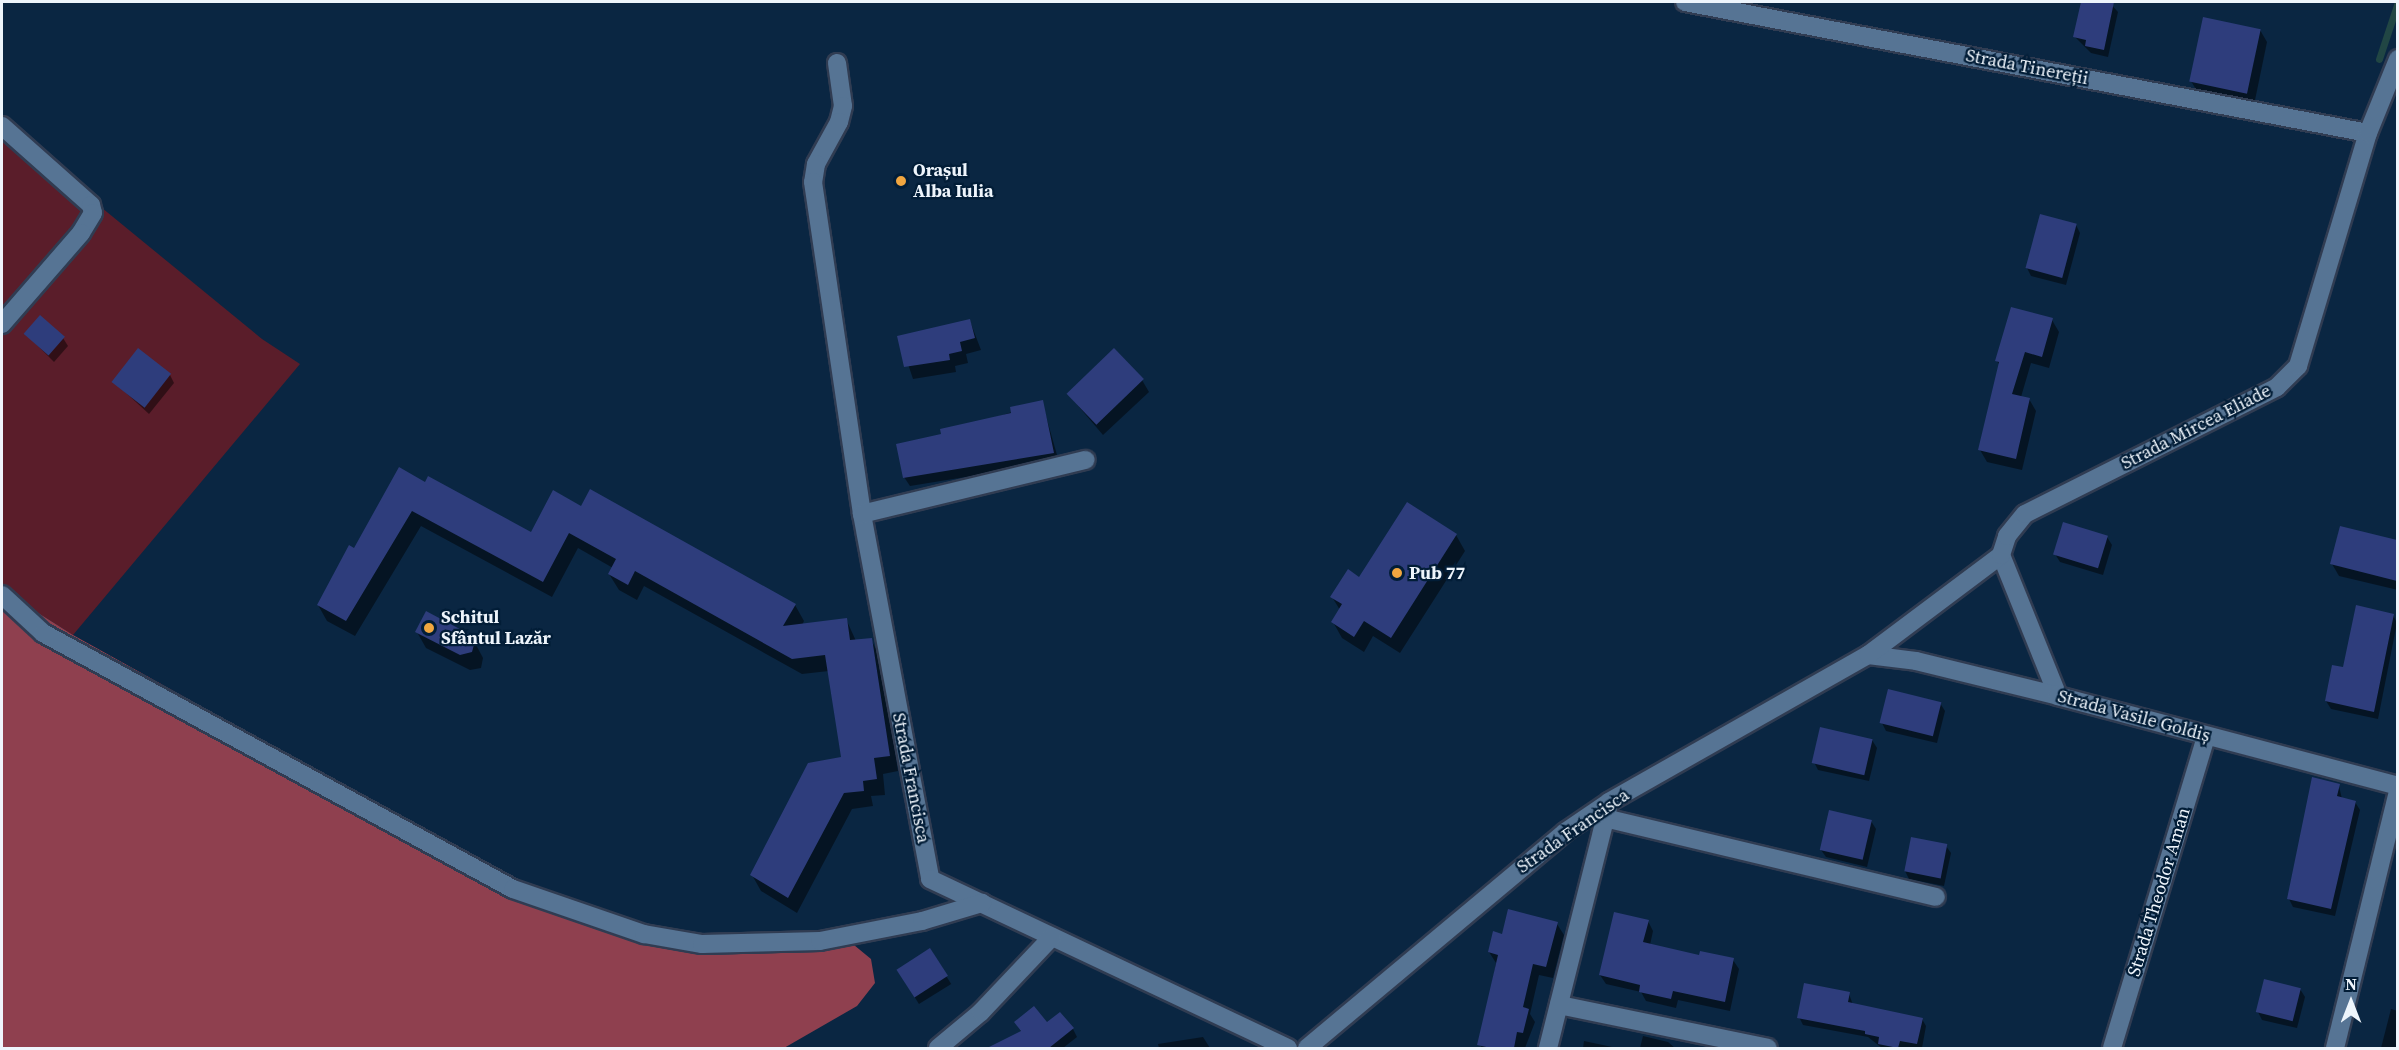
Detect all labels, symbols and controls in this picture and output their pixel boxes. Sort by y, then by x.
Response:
street label: Strada Tinereții [1964,45,2090,89]
place label: Orașul Alba Iulia [913,160,994,202]
marker: Orașul Alba Iulia [894,174,908,188]
street label: Strada Mircea Eliade [2118,380,2274,474]
place label: Pub 77 [1409,562,1465,584]
marker: Pub 77 [1390,566,1404,580]
place label: Schitul Sfântul Lazăr [441,607,551,650]
marker: Schitul Sfântul Lazăr [422,621,436,635]
street label: Strada Vasile Goldiș [2055,685,2213,747]
street label: Strada Francisca [888,711,934,845]
street label: Strada Francisca [1513,784,1633,878]
street label: Strada Theodor Aman [2123,805,2195,979]
north arrow [2321,972,2381,1032]
text: N [2345,973,2357,995]

